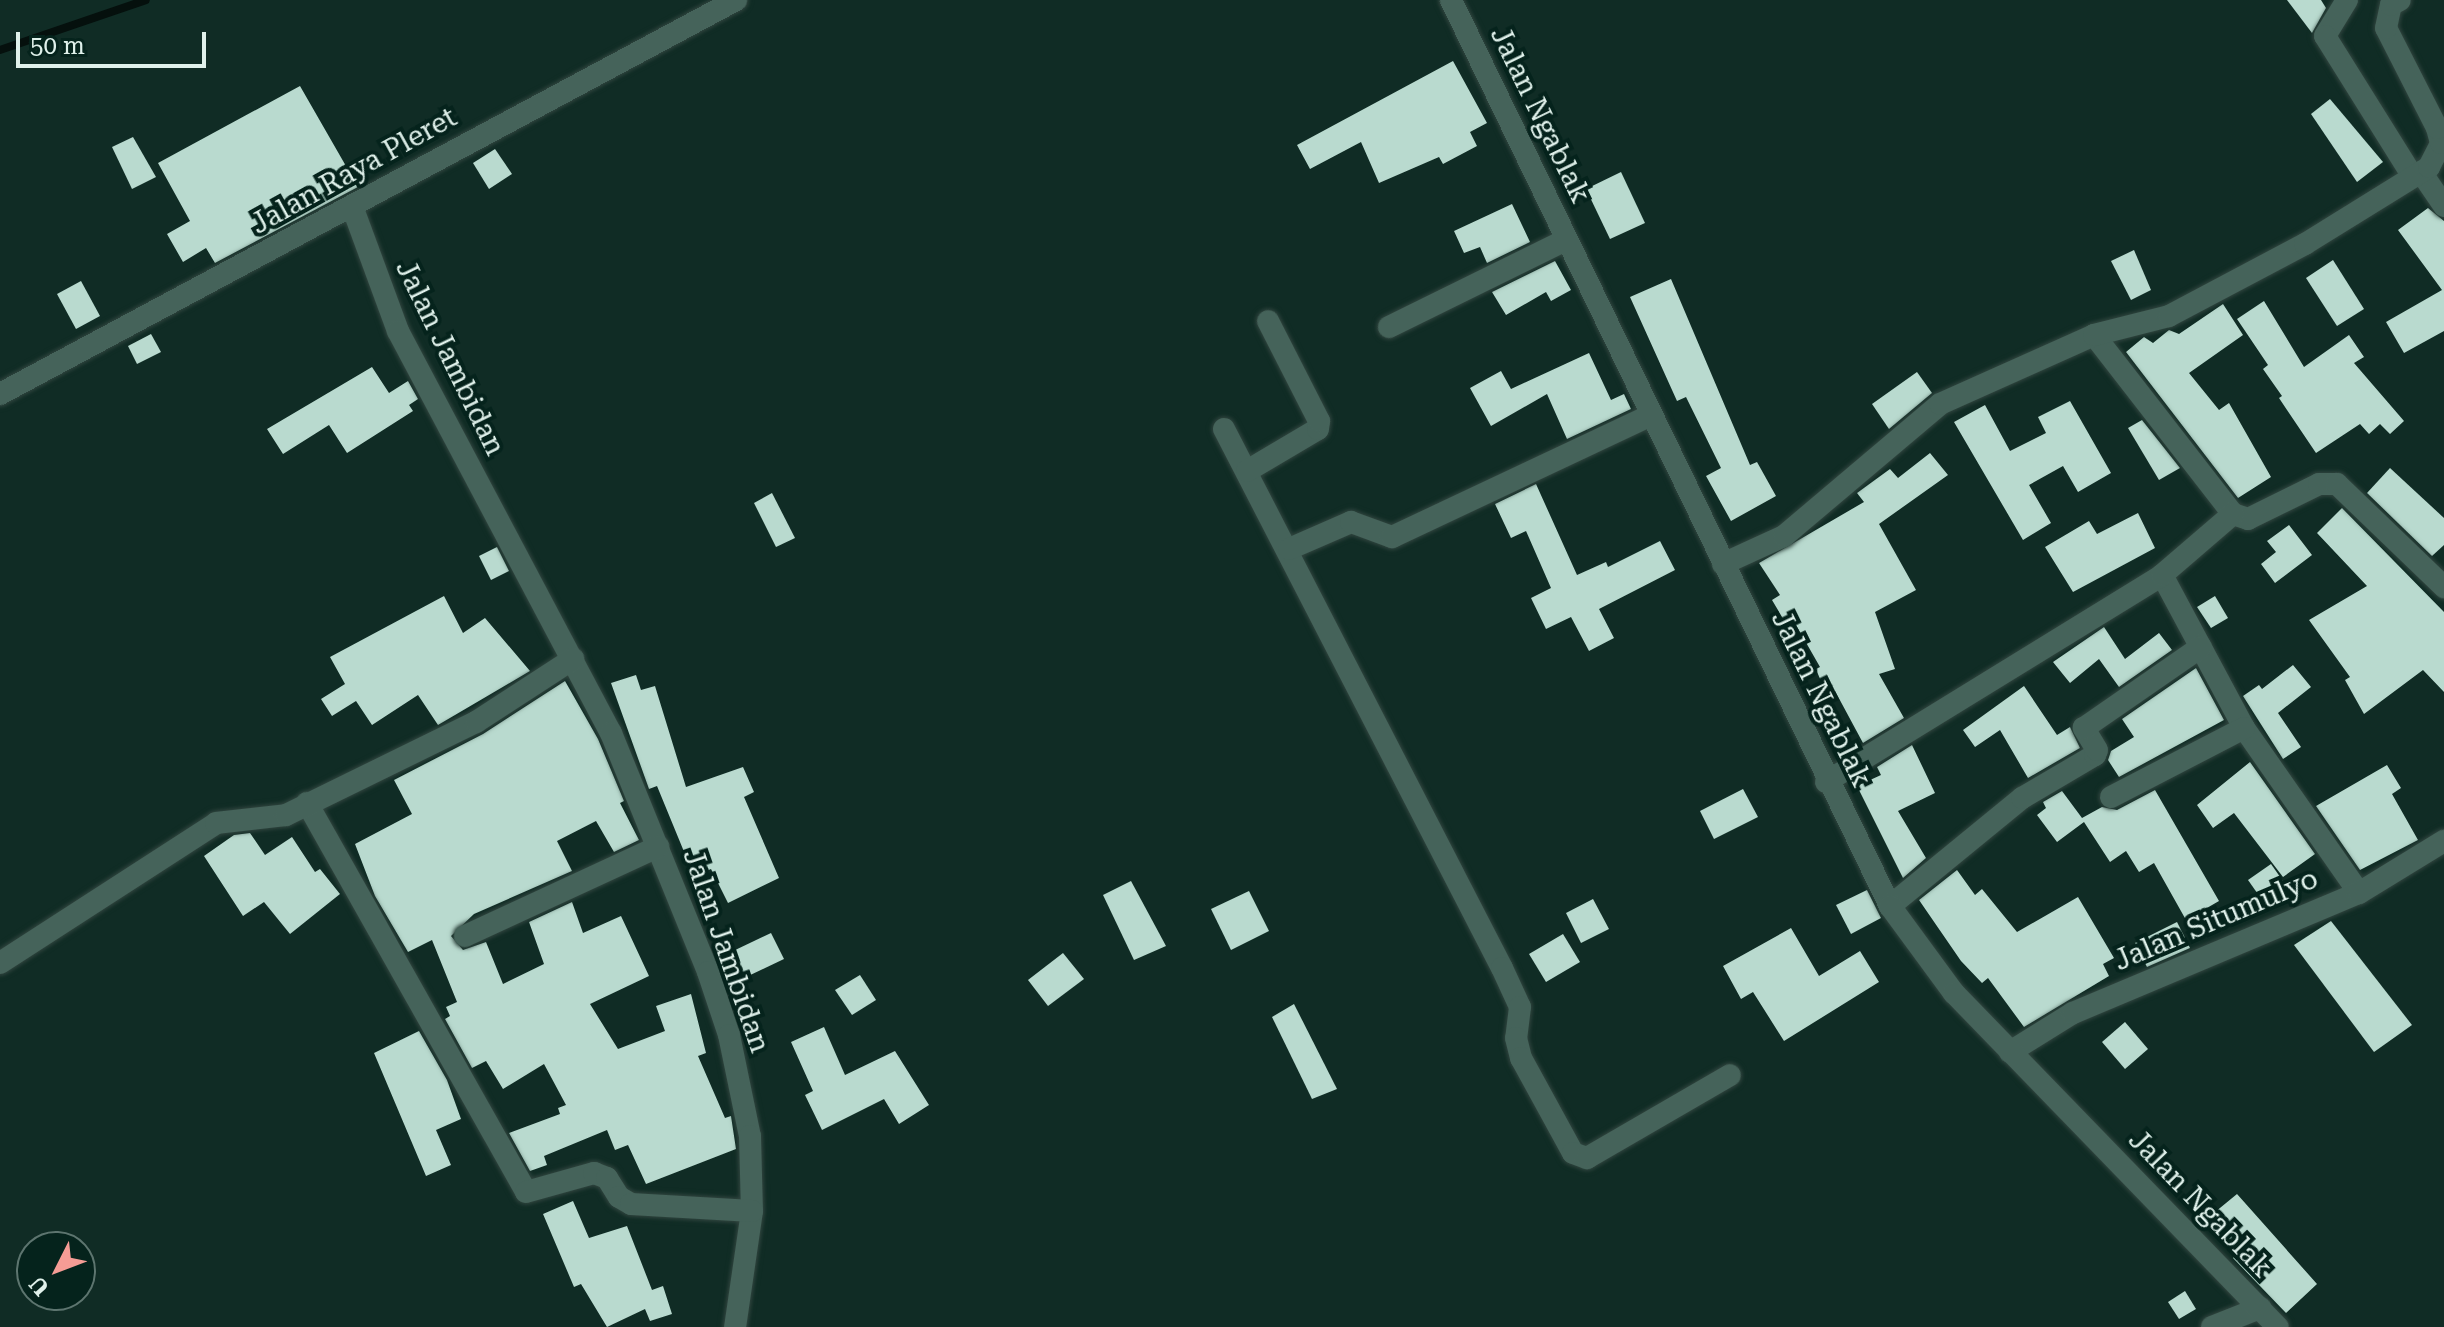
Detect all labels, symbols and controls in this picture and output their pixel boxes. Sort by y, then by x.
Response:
scale bar [20,16,210,66]
street label: Jalan Ngablak [1483,21,1597,209]
text: 50 m [30,32,85,60]
street label: Jalan Raya Pleret [245,101,463,241]
street label: Jalan Jambidan [388,255,512,461]
street label: Jalan Ngablak [1764,605,1878,793]
street label: Jalan Jambidan [675,845,777,1057]
street label: Jalan Situmulyo [2109,862,2323,978]
street label: Jalan Ngablak [2121,1123,2279,1285]
north arrow [16,1231,96,1311]
text: U [24,1271,54,1301]

